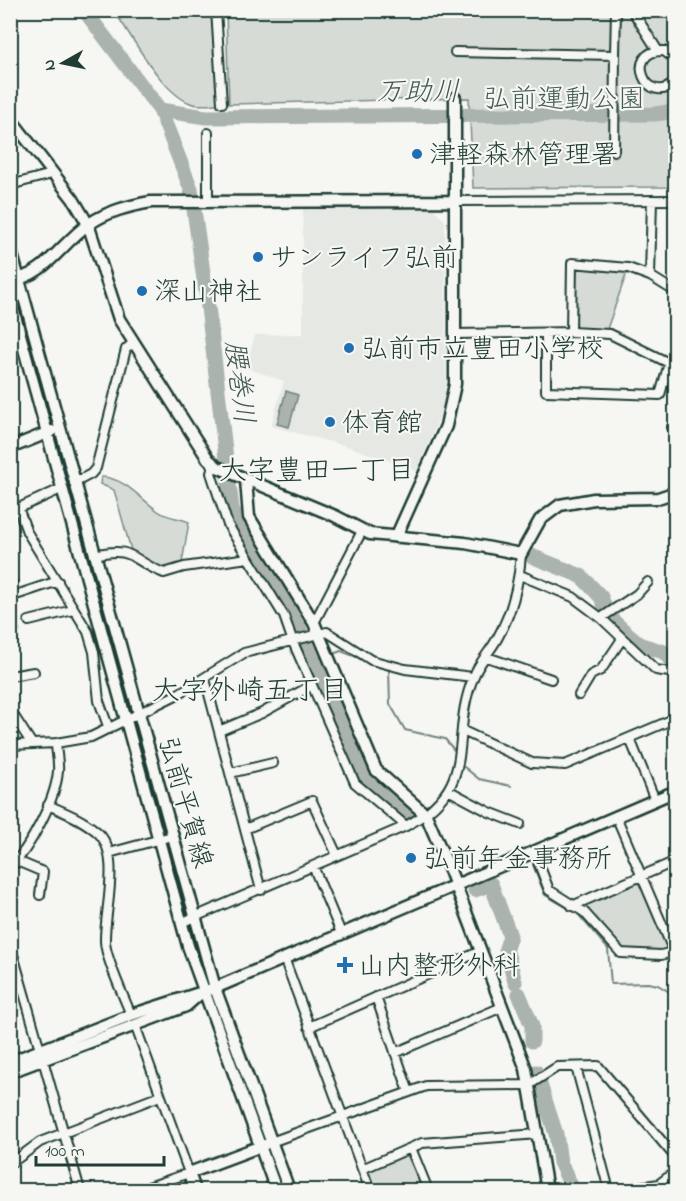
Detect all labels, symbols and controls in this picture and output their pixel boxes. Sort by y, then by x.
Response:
north arrow [33,33,93,93]
text: N [37,58,63,72]
water label: 万助川 [376,73,460,114]
park label: 弘前運動公園 [483,81,645,120]
place label: 津軽森林管理署 [429,137,618,176]
marker: 津軽森林管理署 [410,147,424,161]
place label: サンライフ弘前 [270,240,458,279]
marker: サンライフ弘前 [251,250,265,264]
place label: 深山神社 [154,274,262,313]
marker: 深山神社 [135,284,149,298]
place label: 弘前市立豊田小学校 [361,331,604,370]
water label: 腰巻川 [212,338,263,427]
marker: 弘前市立豊田小学校 [342,341,356,355]
place label: 体育館 [342,405,423,444]
marker: 体育館 [323,415,337,429]
district label: 大字豊田一丁目 [219,452,415,493]
district label: 大字外崎五丁目 [152,672,348,713]
street label: 弘前平賀線 [146,732,221,873]
place label: 弘前年金事務所 [423,841,612,880]
marker: 弘前年金事務所 [404,851,418,865]
place label: 山内整形外科 [358,948,520,987]
marker: 山内整形外科 [336,956,354,974]
scale bar [36,1129,164,1167]
text: 100 m [45,1139,85,1165]

